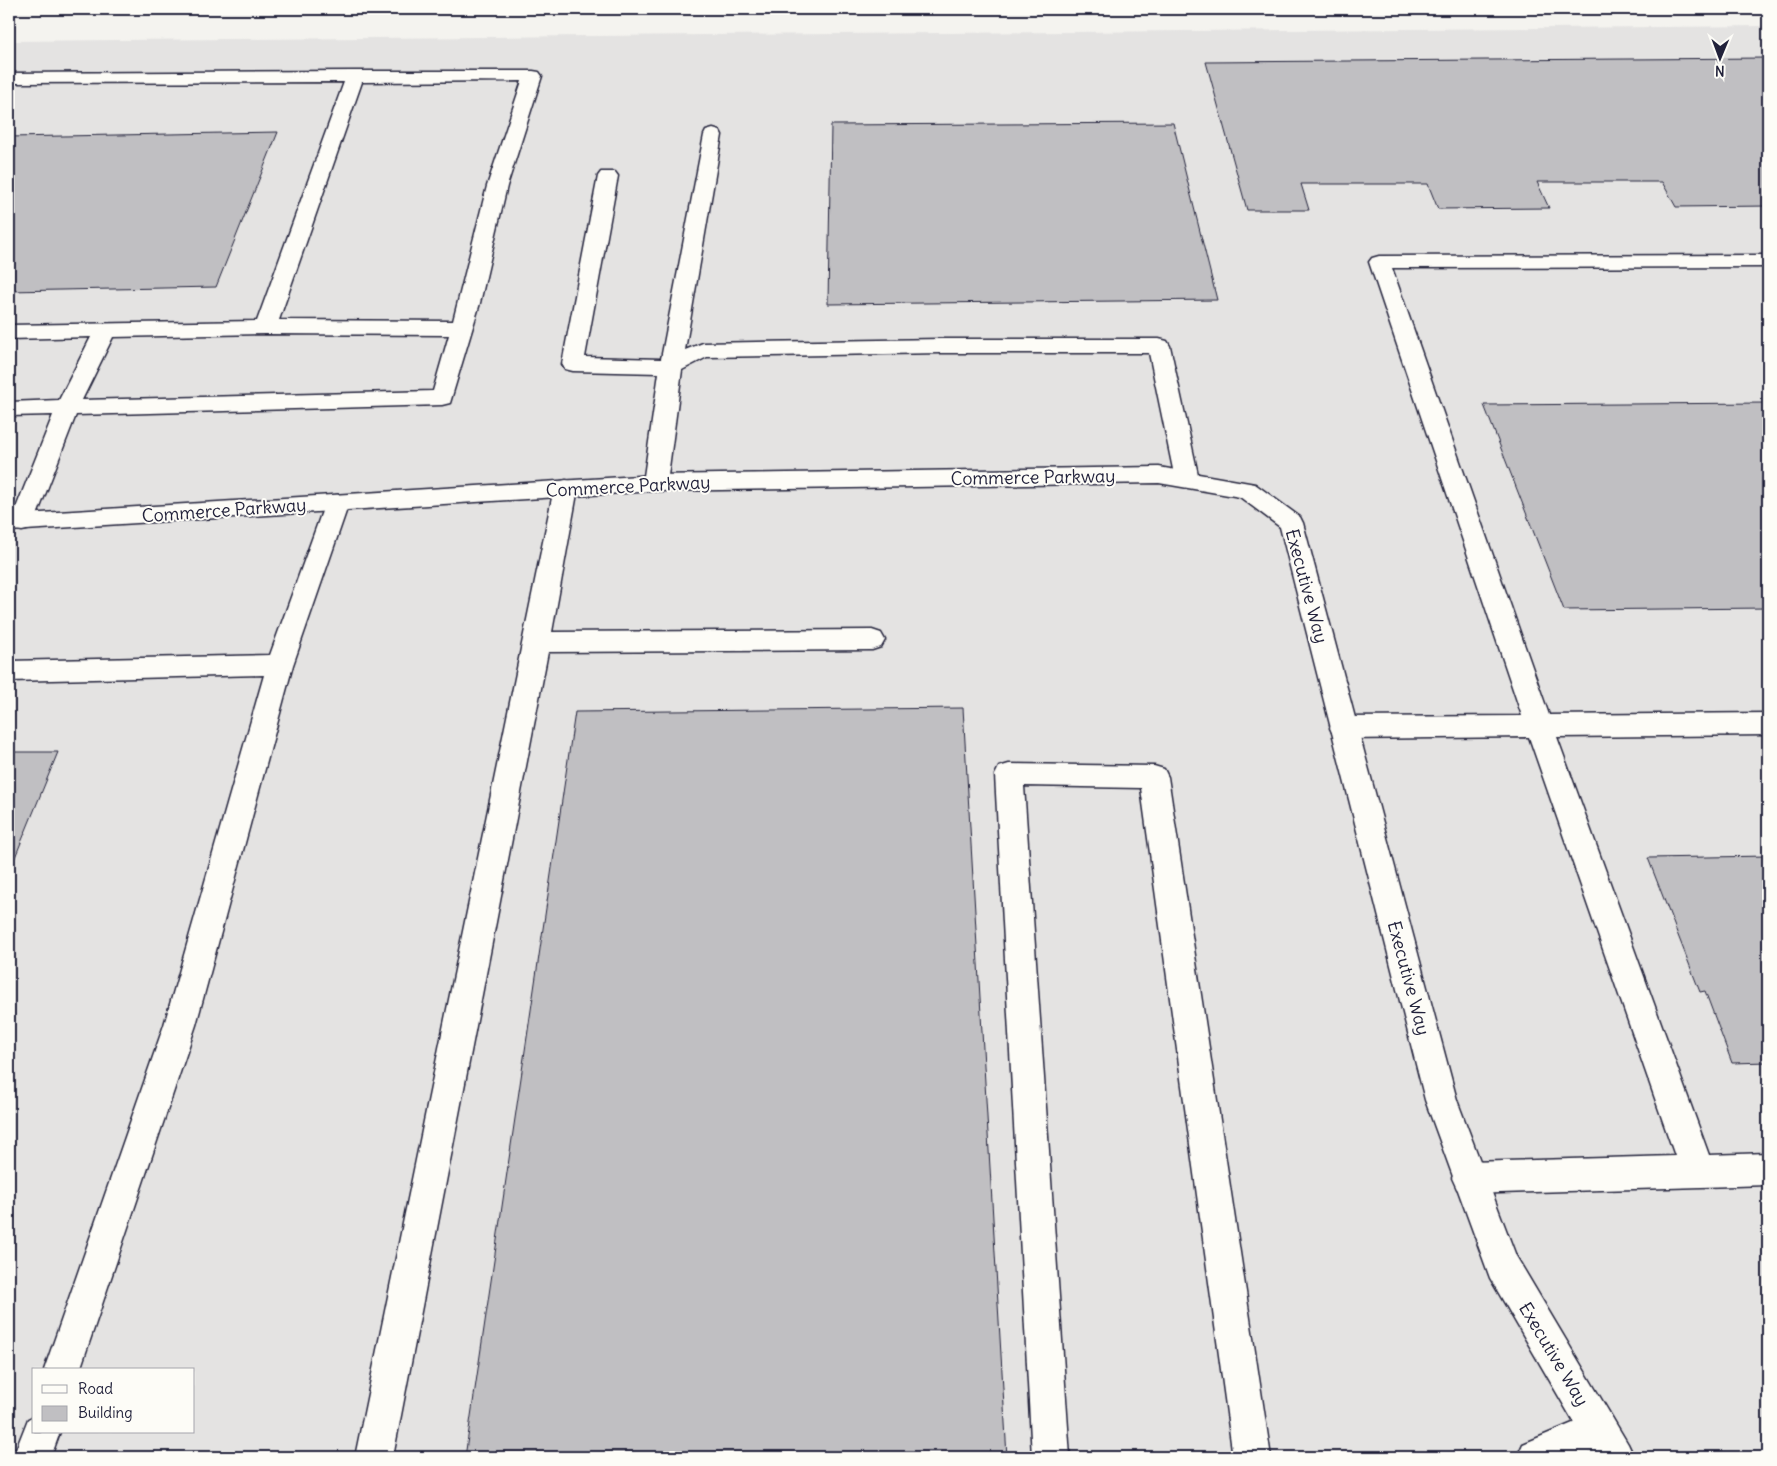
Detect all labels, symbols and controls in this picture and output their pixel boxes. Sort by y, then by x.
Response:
north arrow [1694,32,1744,82]
text: N [1715,62,1725,80]
street label: Commerce Parkway [950,464,1116,490]
street label: Commerce Parkway [545,470,711,502]
street label: Commerce Parkway [141,493,307,527]
street label: Executive Way [1281,526,1333,646]
street label: Executive Way [1383,918,1435,1038]
street label: Executive Way [1514,1298,1594,1410]
legend [32,1368,195,1434]
text: Road [78,1379,113,1398]
text: Building [78,1403,133,1422]

